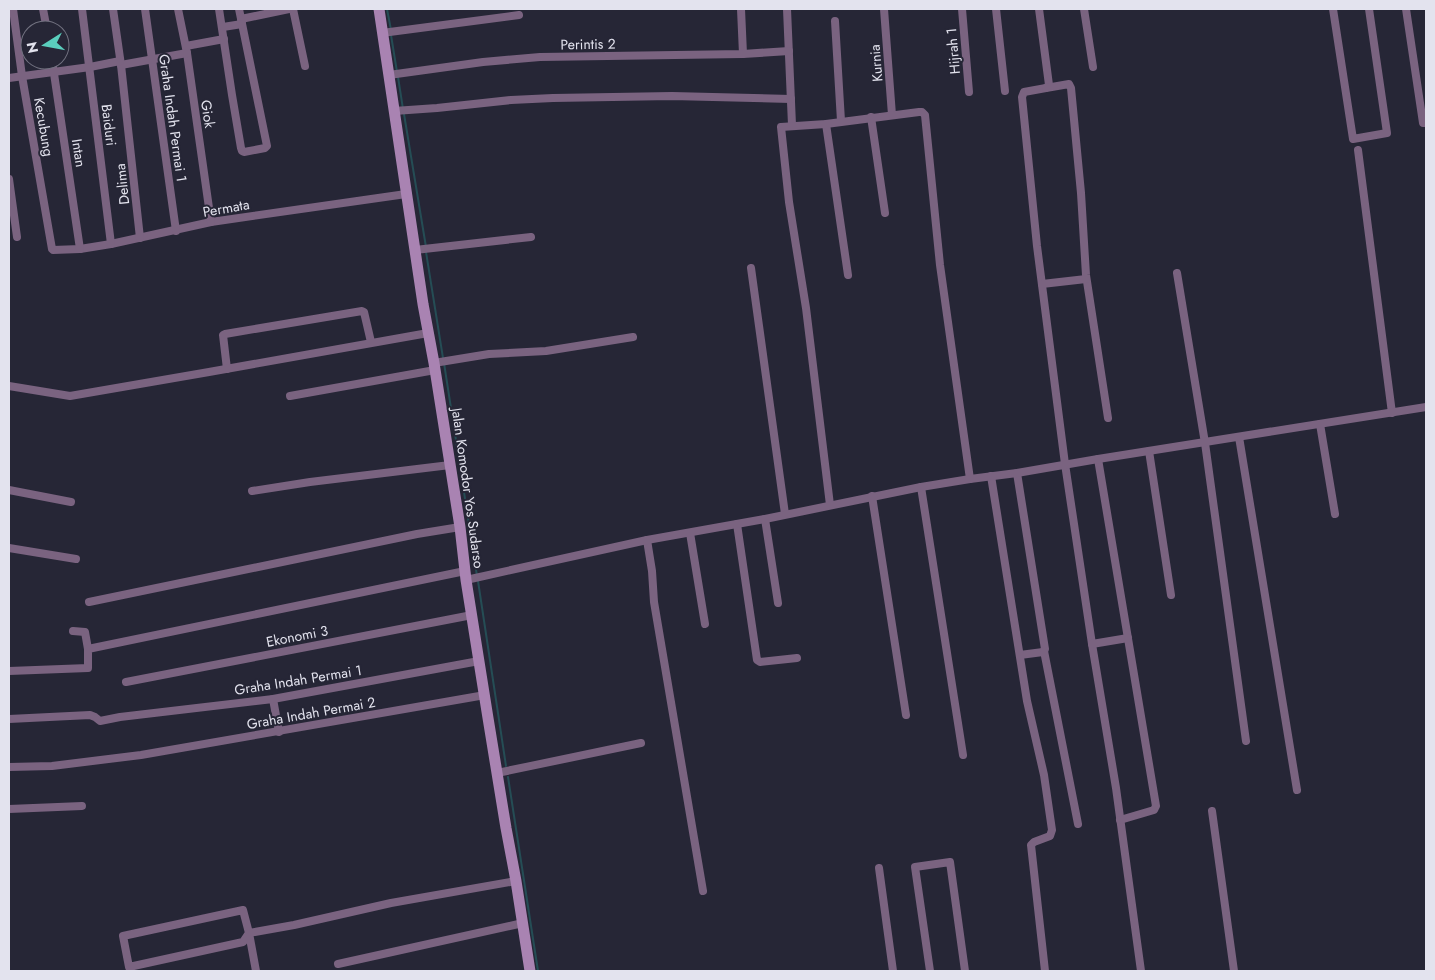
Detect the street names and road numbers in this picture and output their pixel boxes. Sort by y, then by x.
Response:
street label: Hijrah 1 [941,27,965,75]
street label: Perintis 2 [560,34,616,54]
street label: Kurnia [864,44,888,82]
street label: Graha Indah Permai 1 [154,53,192,183]
street label: Kecubung [29,96,59,158]
street label: Giok [196,99,220,130]
street label: Baiduri [97,103,121,147]
street label: Intan [67,137,91,169]
street label: Delima [110,162,134,206]
street label: Permata [201,194,251,222]
street label: Jalan Komodor Yos Sudarso [447,405,489,570]
street label: Ekonomi 3 [264,620,330,652]
street label: Graha Indah Permai 1 [233,660,363,700]
street label: Graha Indah Permai 2 [245,692,377,734]

